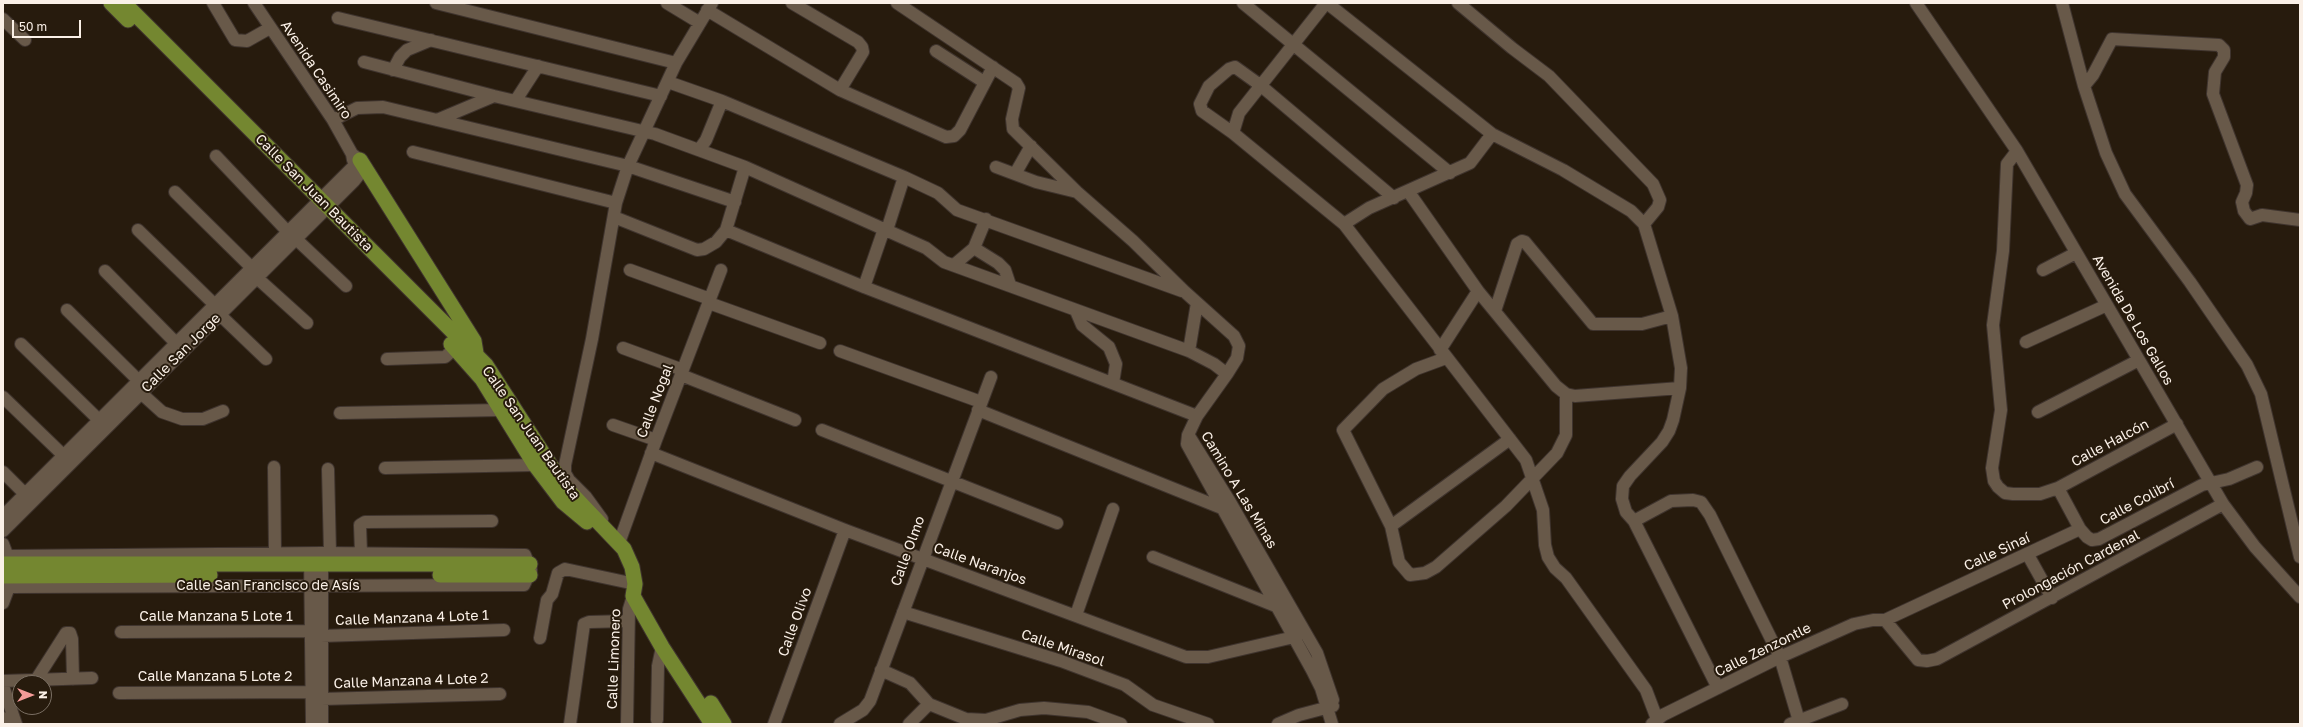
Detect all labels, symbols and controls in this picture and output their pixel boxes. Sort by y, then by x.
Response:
scale bar [14,12,83,38]
street label: Avenida Casimiro [277,18,355,122]
text: 50 m [19,19,47,34]
street label: Calle San Juan Bautista [252,131,376,255]
street label: Avenida De Los Gallos [2089,252,2177,388]
street label: Calle San Jorge [138,310,224,396]
street label: Calle Nogal [633,362,677,440]
street label: Calle San Juan Bautista [478,363,584,503]
street label: Calle Halcón [2068,416,2152,470]
street label: Camino A Las Minas [1197,428,1281,552]
street label: Calle Colibrí [2097,475,2177,529]
street label: Calle Olmo [888,514,928,588]
street label: Prolongación Cardenal [1999,527,2143,613]
street label: Calle Sinaí [1961,529,2033,575]
street label: Calle Naranjos [931,539,1029,589]
street label: Calle San Francisco de Asís [176,578,360,594]
street label: Calle Olivo [775,585,815,659]
street label: Calle Manzana 4 Lote 1 [335,607,489,629]
street label: Calle Limonero [604,608,624,710]
street label: Calle Manzana 5 Lote 1 [139,609,293,625]
street label: Calle Zenzontle [1712,619,1814,681]
street label: Calle Mirasol [1019,626,1107,670]
street label: Calle Manzana 5 Lote 2 [138,669,292,685]
street label: Calle Manzana 4 Lote 2 [333,670,489,692]
north arrow [12,675,52,715]
text: N [37,691,50,699]

